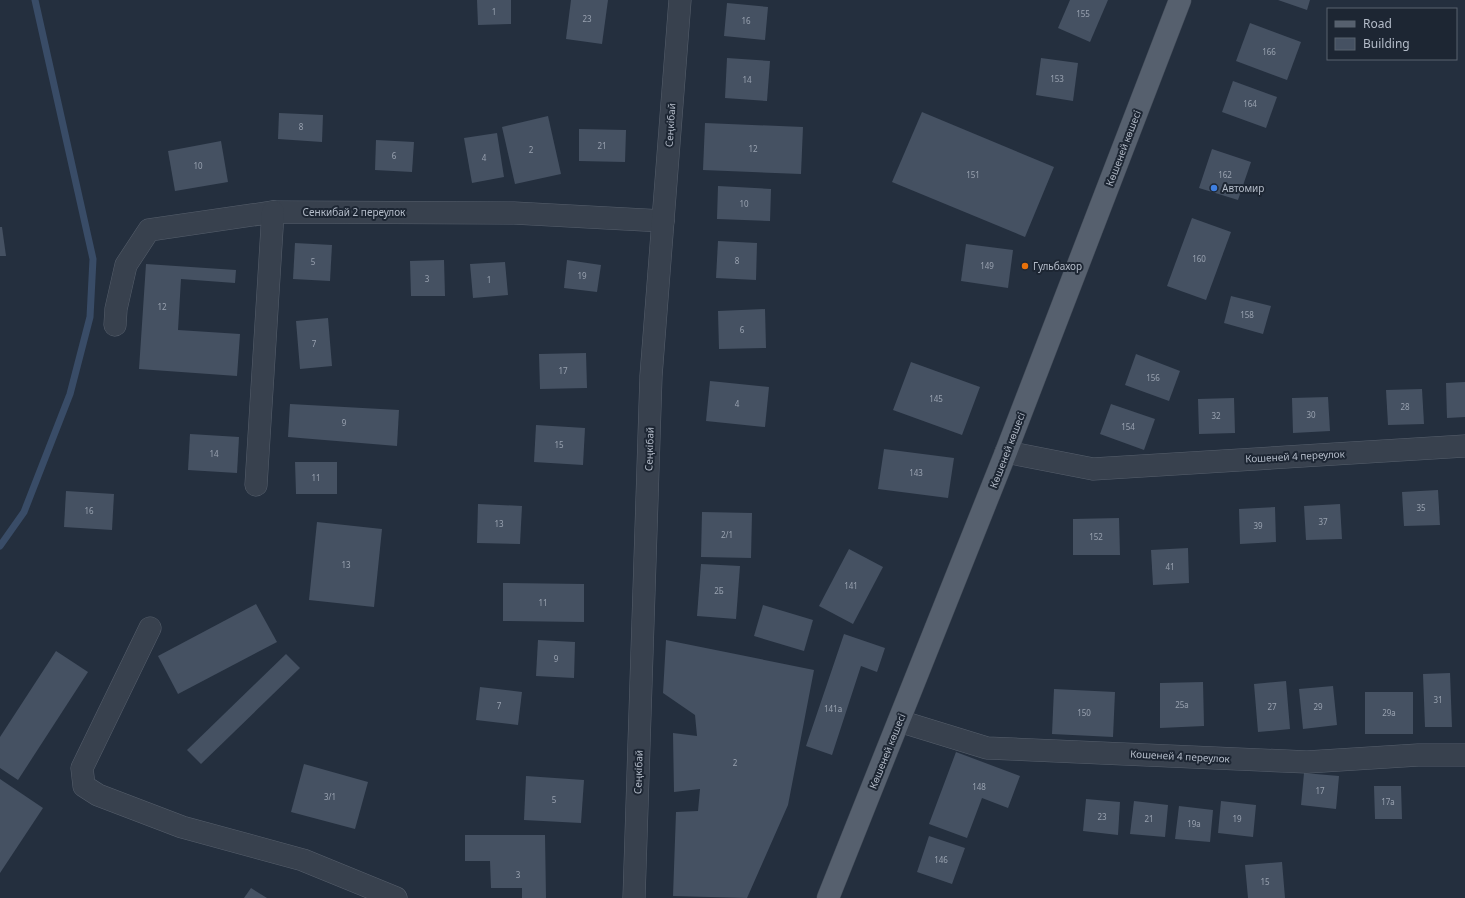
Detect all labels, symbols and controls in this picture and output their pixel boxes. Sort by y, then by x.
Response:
house number: 1 [492,6,496,17]
house number: 155 [1076,8,1090,19]
legend [1327,8,1457,60]
house number: 23 [582,13,592,24]
house number: 16 [741,15,751,26]
text: Road [1363,15,1392,32]
text: Building [1363,35,1410,52]
house number: 166 [1262,46,1276,57]
house number: 153 [1050,73,1064,84]
house number: 14 [742,74,752,85]
house number: 164 [1243,98,1257,109]
street label: Сеңкібай [661,103,679,147]
street label: Көшеней көшесі [1102,108,1144,188]
house number: 8 [299,121,304,132]
house number: 21 [597,140,607,151]
house number: 12 [748,143,758,154]
house number: 2 [529,144,534,155]
house number: 6 [392,150,397,161]
house number: 4 [482,152,487,163]
house number: 10 [193,160,203,171]
house number: 151 [966,169,980,180]
house number: 162 [1218,169,1232,180]
place label: Автомир [1222,181,1264,195]
marker: Автомир [1209,183,1219,193]
house number: 10 [739,198,749,209]
street label: Сенкибай 2 переулок [303,205,406,219]
house number: 160 [1192,253,1206,264]
house number: 8 [735,255,740,266]
house number: 5 [311,256,316,267]
place label: Гульбахор [1033,259,1082,273]
house number: 149 [980,260,994,271]
marker: Гульбахор [1020,261,1030,271]
house number: 19 [577,270,587,281]
house number: 3 [425,273,430,284]
house number: 1 [487,274,491,285]
house number: 12 [157,301,167,312]
house number: 158 [1240,309,1254,320]
house number: 6 [740,324,745,335]
house number: 7 [312,338,317,349]
house number: 17 [558,365,568,376]
house number: 156 [1146,372,1160,383]
house number: 145 [929,393,943,404]
house number: 4 [735,398,740,409]
house number: 28 [1400,401,1410,412]
house number: 30 [1306,409,1316,420]
street label: Көшеней көшесі [986,410,1028,490]
house number: 32 [1211,410,1221,421]
house number: 9 [342,417,347,428]
house number: 154 [1121,421,1135,432]
street label: Сеңкібай [641,427,657,471]
house number: 15 [554,439,564,450]
street label: Кошеней 4 переулок [1245,446,1346,466]
house number: 14 [209,448,219,459]
house number: 143 [909,467,923,478]
house number: 11 [311,472,321,483]
house number: 35 [1416,502,1426,513]
house number: 16 [84,505,94,516]
house number: 37 [1318,516,1328,527]
house number: 13 [494,518,504,529]
house number: 39 [1253,520,1263,531]
house number: 2/1 [721,529,733,540]
house number: 152 [1089,531,1103,542]
house number: 13 [341,559,351,570]
house number: 41 [1165,561,1175,572]
house number: 141 [844,580,858,591]
house number: 2Б [714,585,724,596]
house number: 11 [538,597,548,608]
house number: 9 [554,653,559,664]
house number: 31 [1433,694,1443,705]
house number: 25а [1175,699,1189,710]
house number: 7 [497,700,502,711]
house number: 27 [1267,701,1277,712]
house number: 29 [1313,701,1323,712]
house number: 141а [824,703,842,714]
house number: 150 [1077,707,1091,718]
house number: 29а [1382,707,1396,718]
street label: Көшеней көшесі [865,711,909,791]
street label: Кошеней 4 переулок [1130,746,1231,766]
street label: Сеңкібай [630,750,646,794]
house number: 2 [733,757,738,768]
house number: 148 [972,781,986,792]
house number: 17 [1315,785,1325,796]
house number: 3/1 [324,791,336,802]
house number: 5 [552,794,557,805]
house number: 17а [1381,796,1395,807]
house number: 23 [1097,811,1107,822]
house number: 21 [1144,813,1154,824]
house number: 19 [1232,813,1242,824]
house number: 19а [1187,818,1201,829]
house number: 146 [934,854,948,865]
house number: 3 [516,869,521,880]
house number: 15 [1260,876,1270,887]

